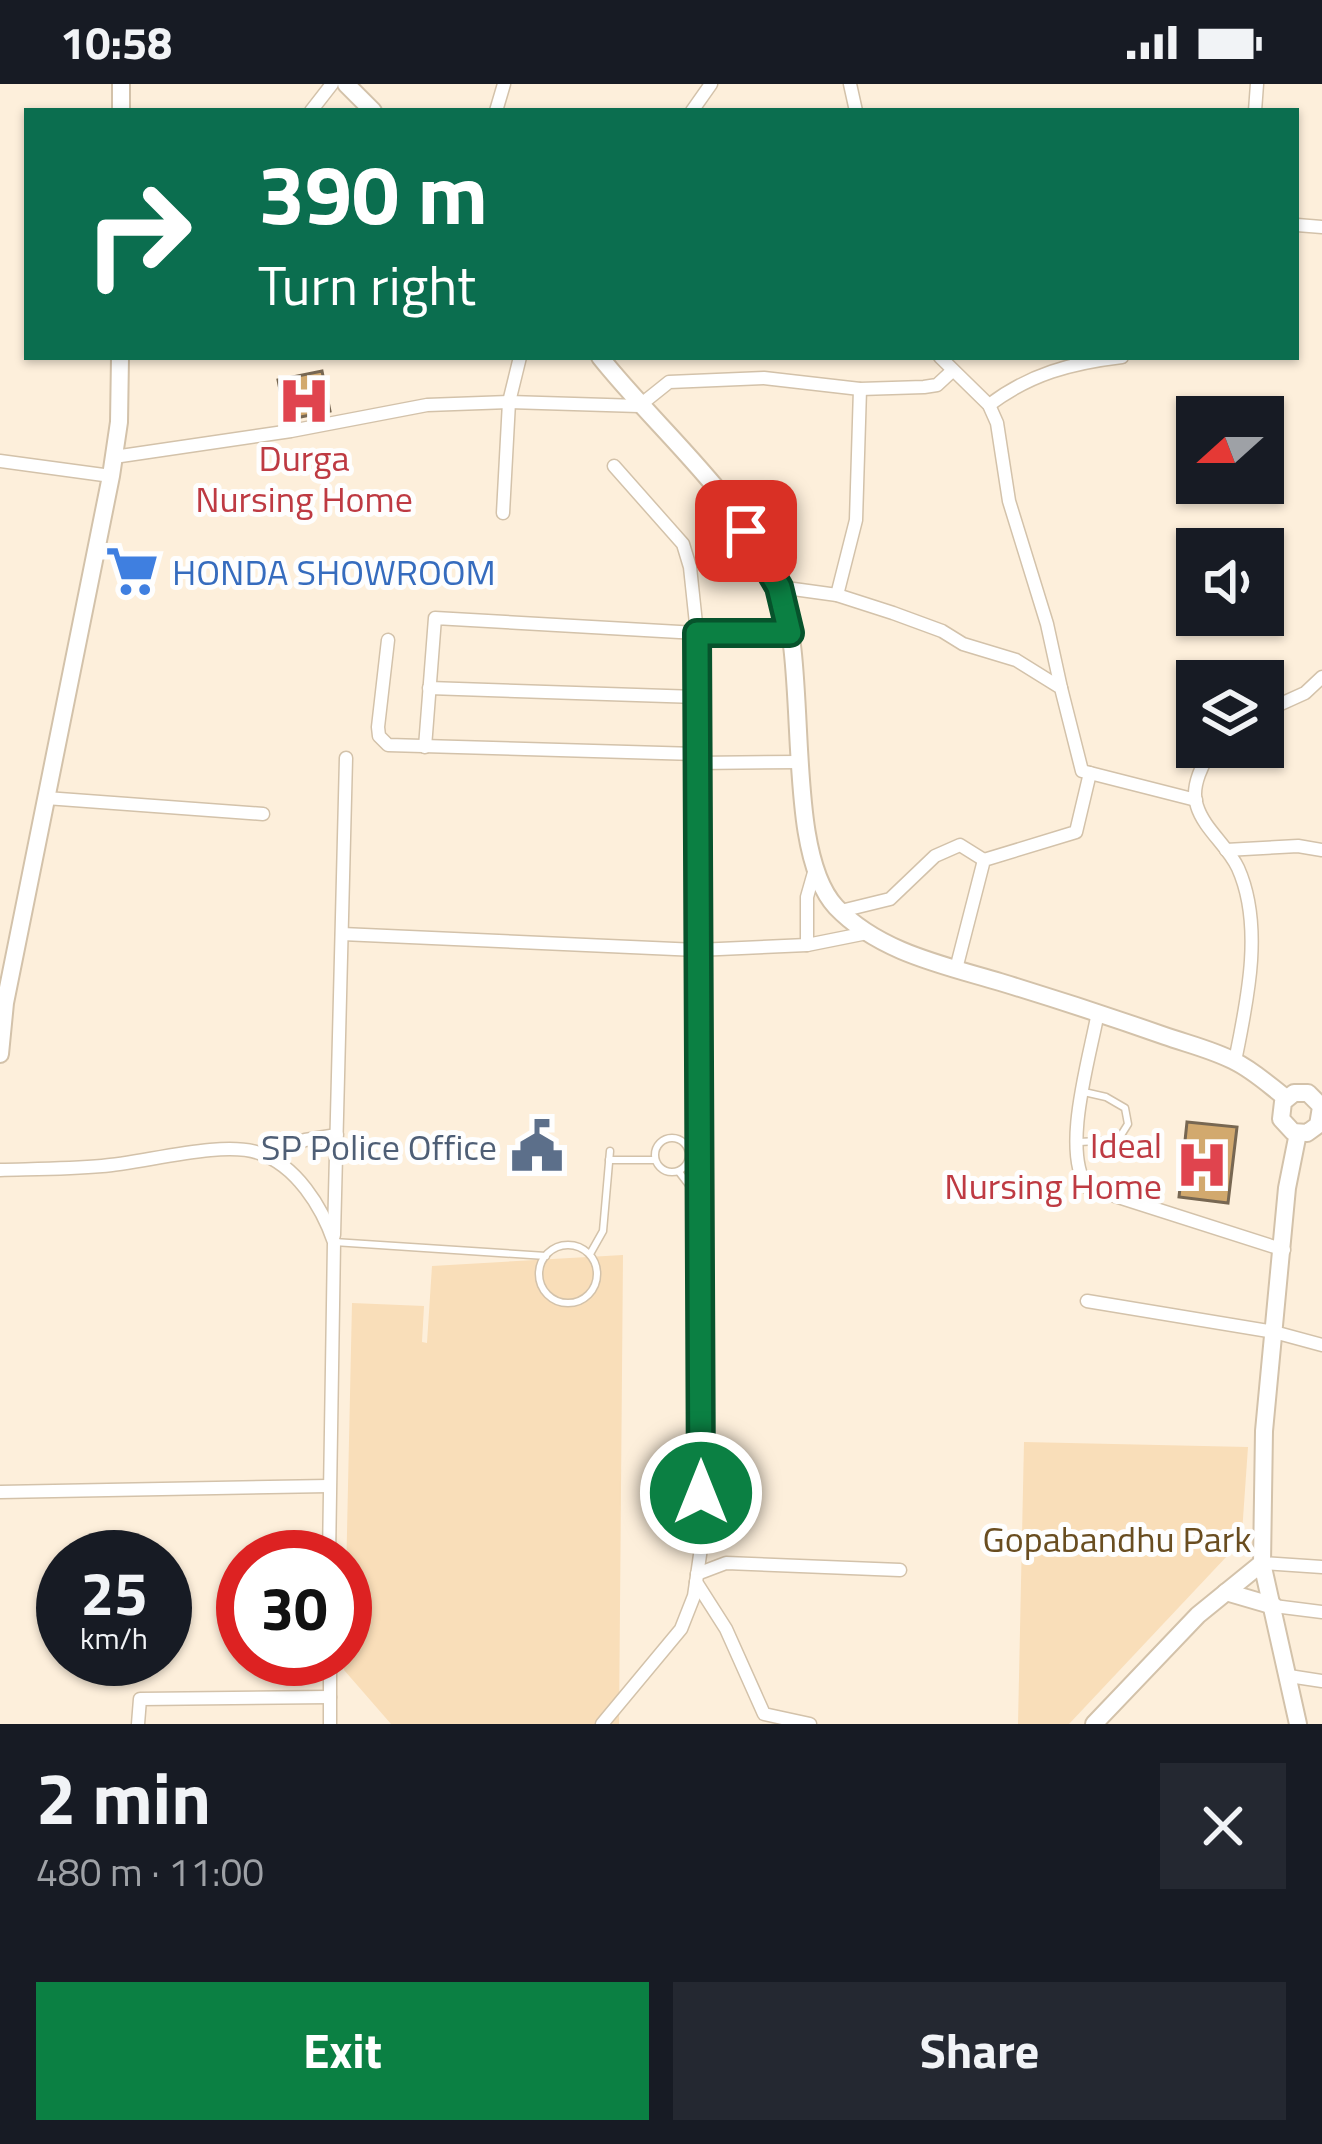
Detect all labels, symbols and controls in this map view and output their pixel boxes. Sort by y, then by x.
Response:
text: 10:58 [60,8,172,76]
text: 390 m [258,129,488,257]
icon: right [60,156,216,312]
text: Turn right [258,244,476,326]
hospital icon: Durga Nursing Home [275,372,333,430]
north arrow [1176,396,1284,504]
map controls [1176,396,1284,768]
place label: Durga Nursing Home [195,430,413,526]
pin [695,480,797,582]
icon: arrive [713,498,779,564]
button: sound [1176,528,1284,636]
supermarket icon: HONDA SHOWROOM [103,542,161,600]
place label: HONDA SHOWROOM [172,544,496,599]
button: layers [1176,660,1284,768]
public building icon: SP Police Office [508,1117,566,1175]
place label: Ideal Nursing Home [944,1117,1162,1213]
place label: SP Police Office [261,1119,497,1174]
hospital icon: Ideal Nursing Home [1173,1136,1231,1194]
position arrow [638,1430,764,1556]
park label: Gopabandhu Park [983,1511,1251,1566]
speed limit sign: 30 [216,1530,372,1686]
text: 25 [80,1547,148,1638]
text: km/h [80,1615,148,1661]
text: 2 min [36,1742,211,1852]
button: close [1160,1763,1286,1889]
text: 480 m · 11:00 [36,1842,264,1901]
button: Exit [36,1982,649,2120]
button: Share [673,1982,1286,2120]

